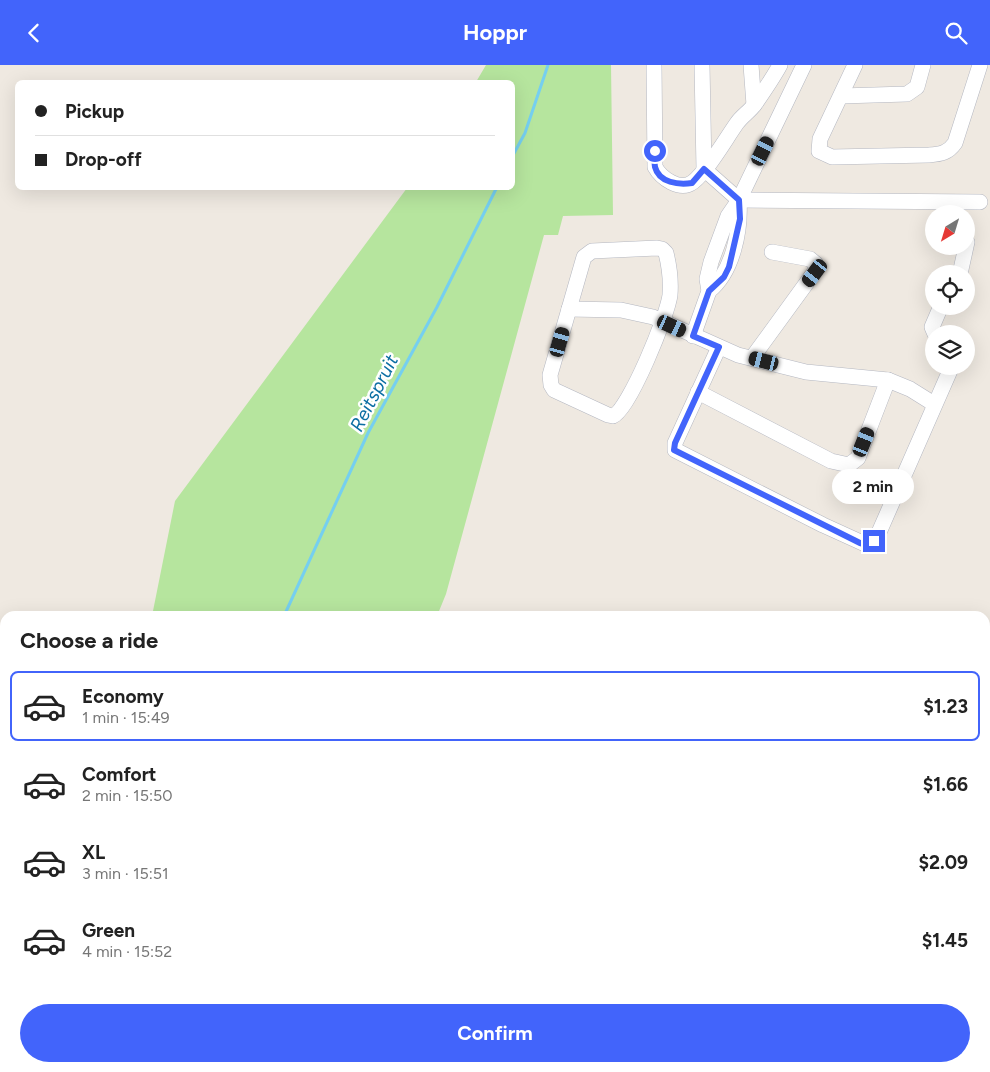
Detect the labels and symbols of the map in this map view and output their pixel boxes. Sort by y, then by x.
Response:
car [749,134,776,168]
route start [644,140,666,162]
north arrow [925,205,975,255]
car [799,257,830,289]
car [655,313,688,339]
car [548,326,571,358]
water label: Reitspruit [345,350,403,435]
car [747,350,780,372]
car [851,425,876,459]
callout: 2 min [833,469,915,503]
route end [863,530,885,552]

